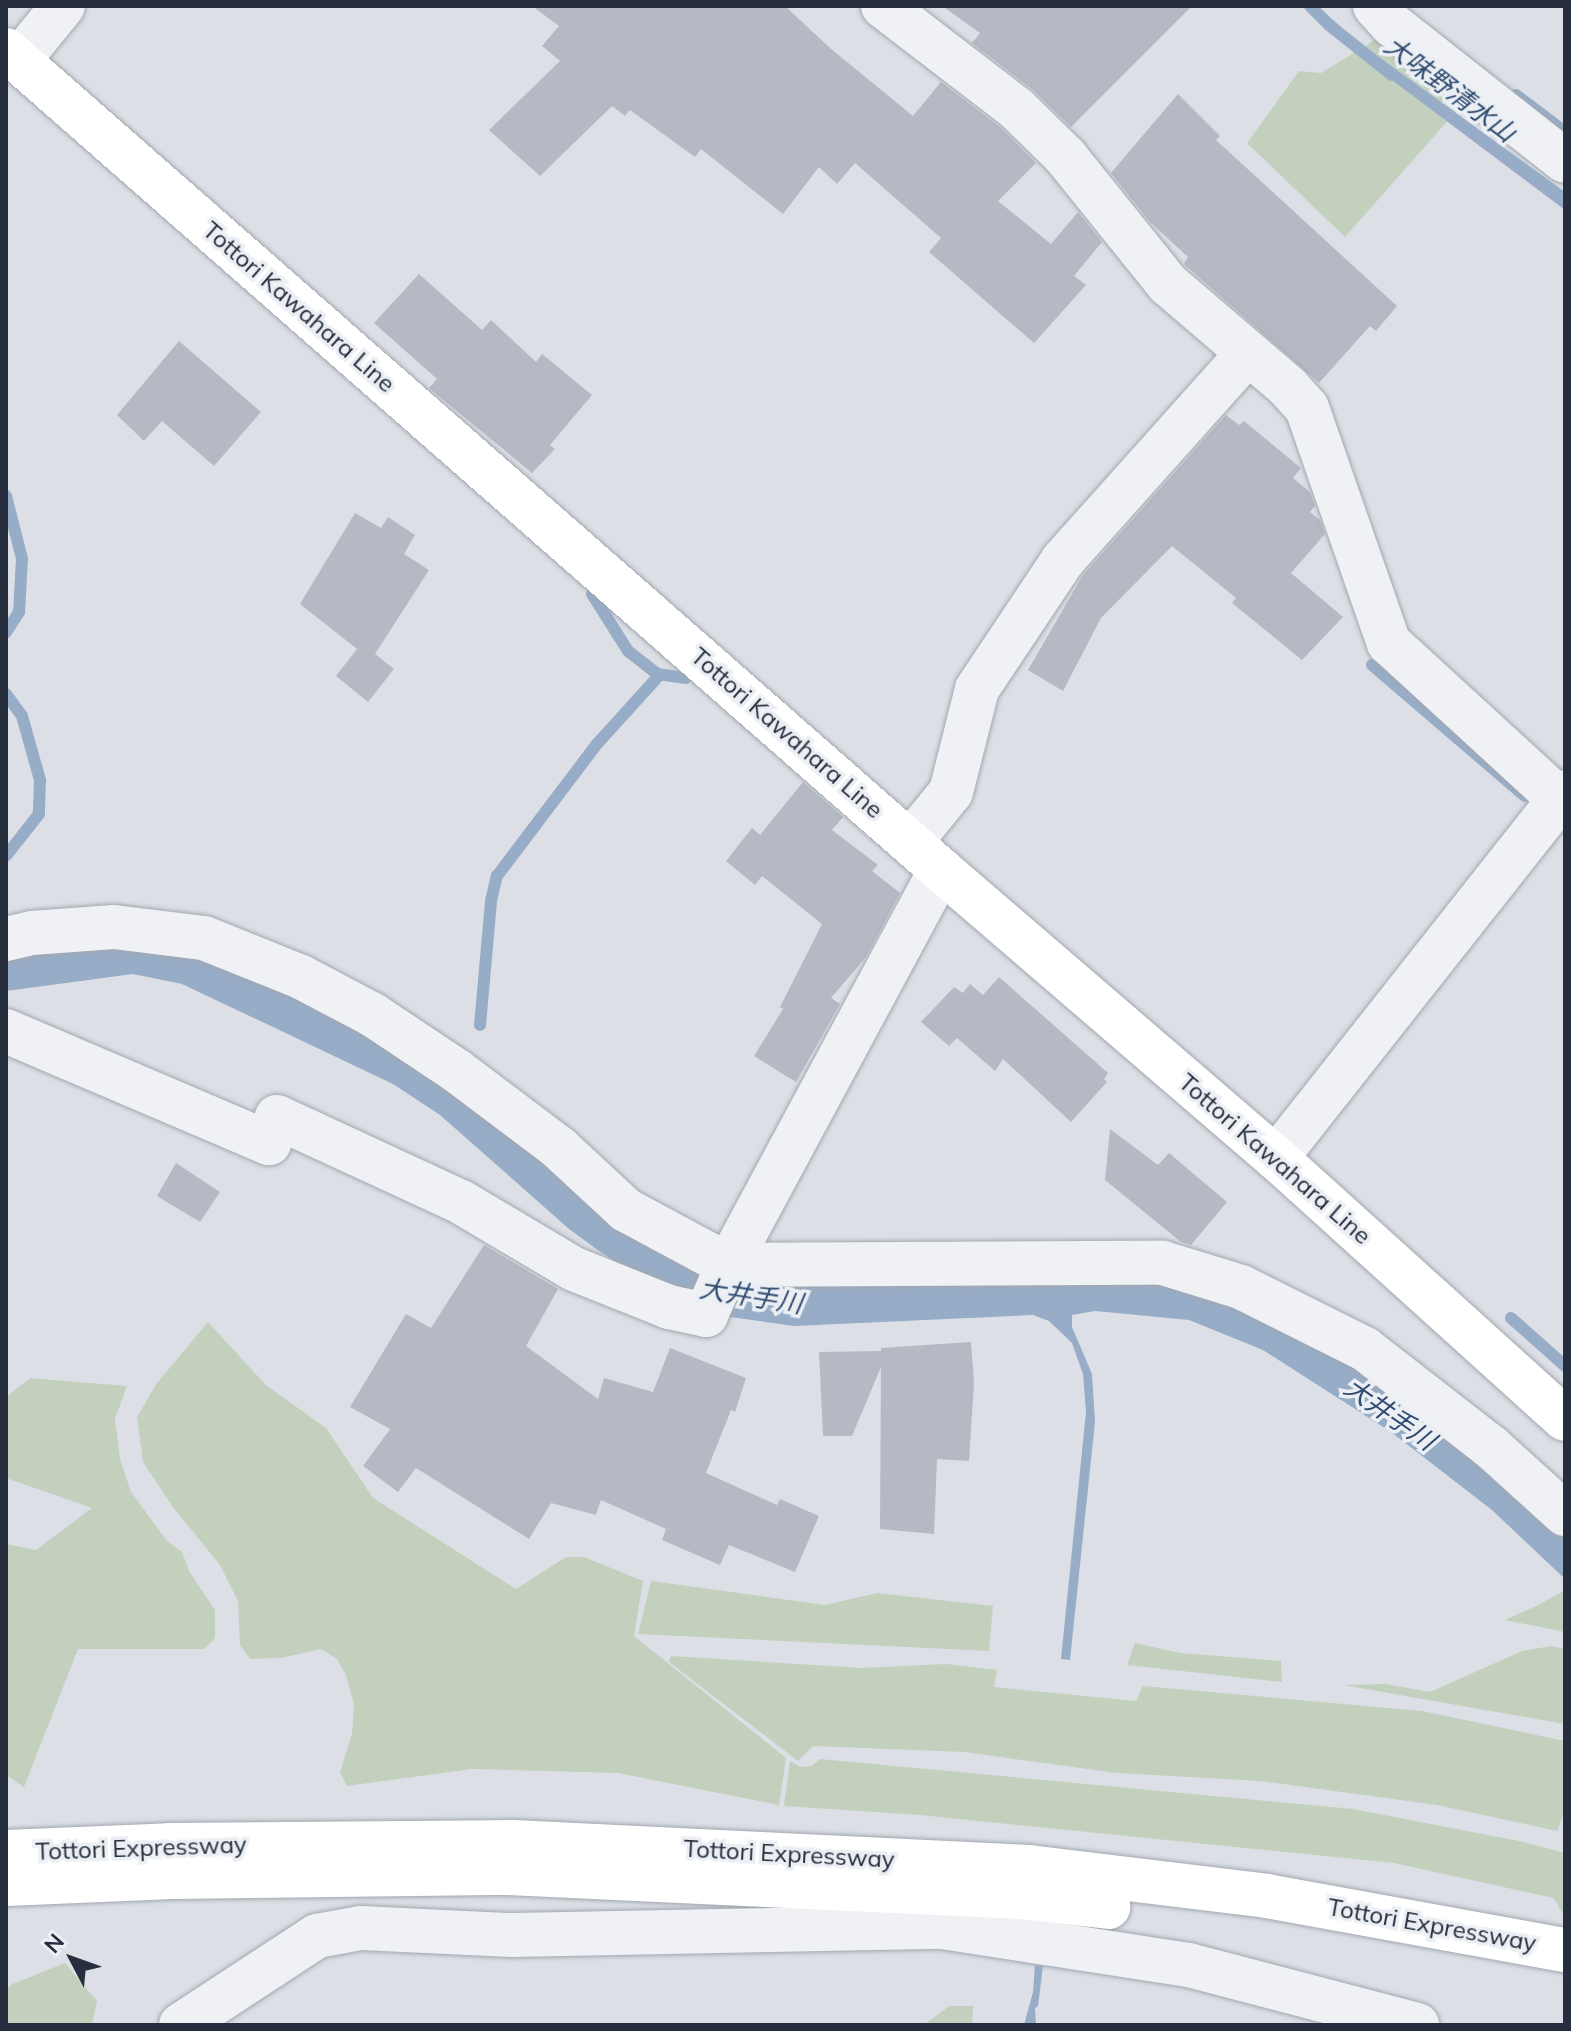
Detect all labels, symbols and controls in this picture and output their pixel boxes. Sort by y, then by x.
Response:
water label: 大味野清水山 [1378,30,1522,148]
street label: Tottori Kawahara Line [197,216,401,398]
street label: Tottori Kawahara Line [685,642,889,824]
street label: Tottori Kawahara Line [1173,1068,1377,1250]
water label: 大井手川 [697,1272,805,1320]
water label: 大井手川 [1338,1371,1442,1457]
street label: Tottori Expressway [35,1830,247,1866]
street label: Tottori Expressway [683,1834,895,1874]
street label: Tottori Expressway [1326,1892,1538,1958]
north arrow [32,1919,112,1999]
text: N [38,1928,70,1959]

